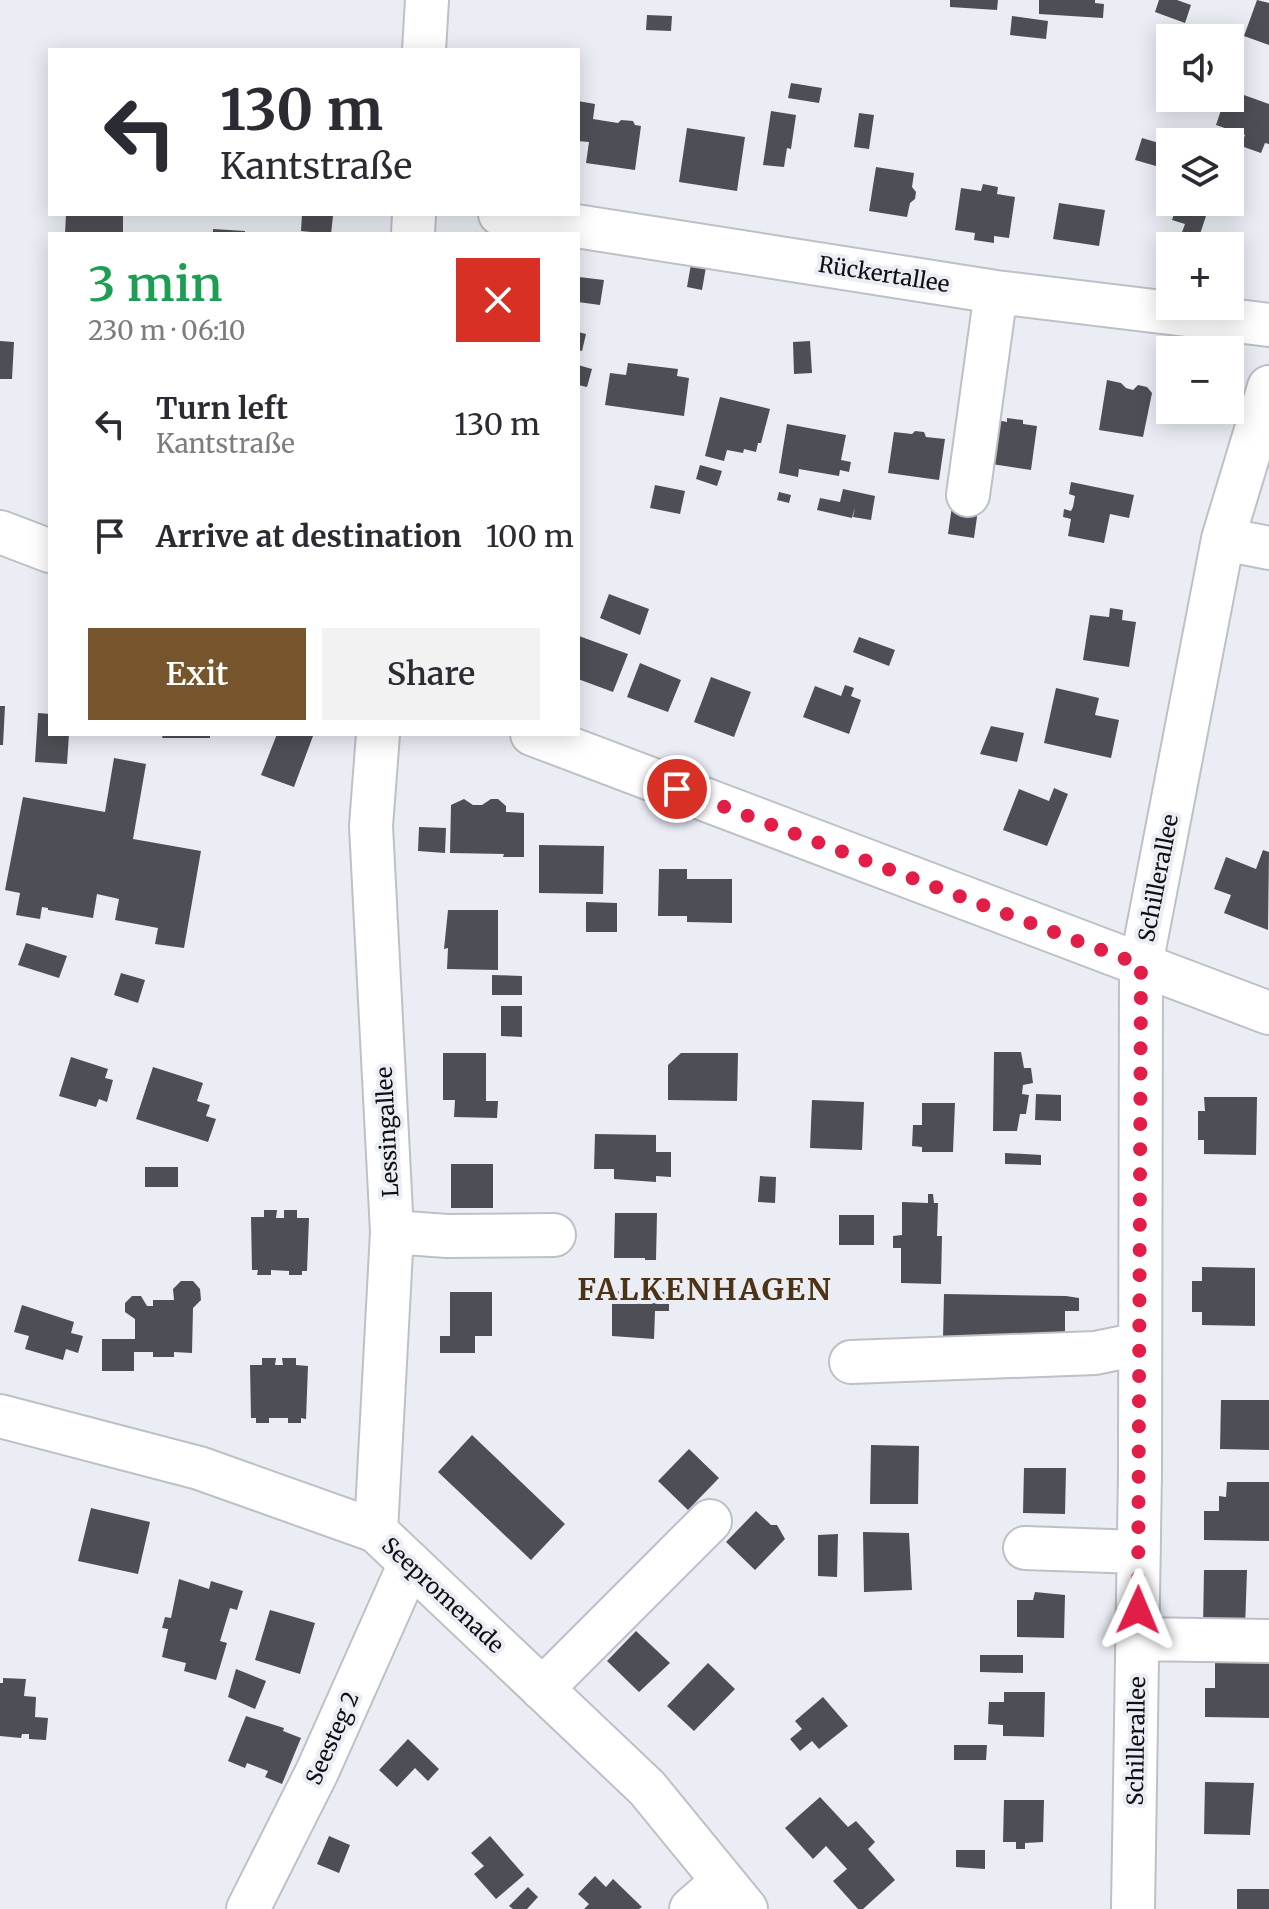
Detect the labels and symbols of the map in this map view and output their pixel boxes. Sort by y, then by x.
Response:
street label: Rückertallee [817,250,951,298]
pin [643,755,711,823]
street label: Schillerallee [1132,812,1184,944]
street label: Lessingallee [370,1066,404,1198]
district label: FALKENHAGEN [577,1270,833,1308]
street label: Seepromenade [376,1531,510,1659]
position arrow [1096,1568,1180,1652]
street label: Schillerallee [1121,1676,1151,1806]
street label: Seesteg 2 [299,1687,365,1789]

